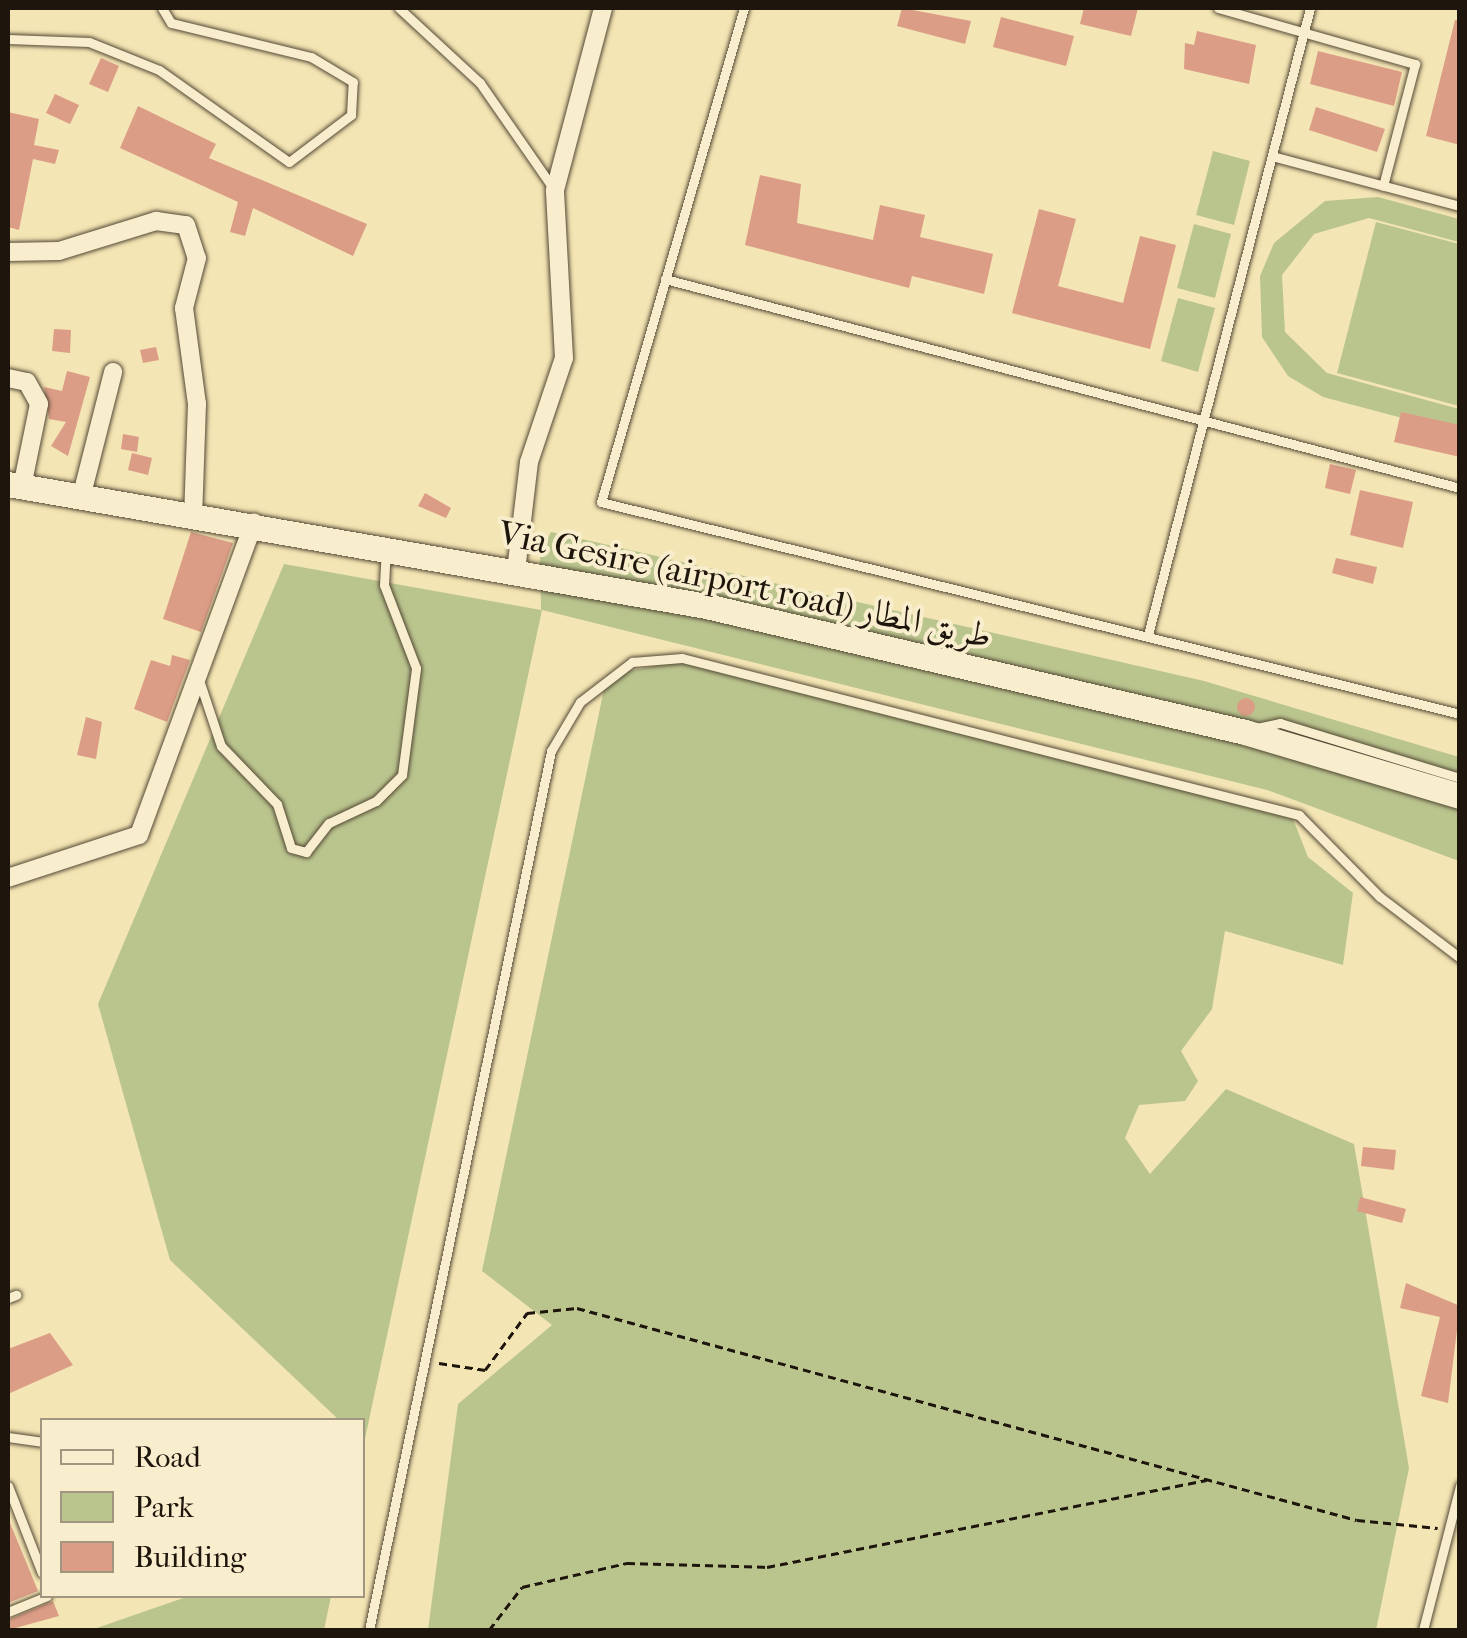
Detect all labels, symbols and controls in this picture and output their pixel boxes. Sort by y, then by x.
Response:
street label: Via Gesire (airport road) طريق المطار [495,512,995,658]
legend [40,1418,365,1598]
text: Road [134,1440,201,1475]
text: Park [134,1490,194,1525]
text: Building [134,1540,246,1575]

